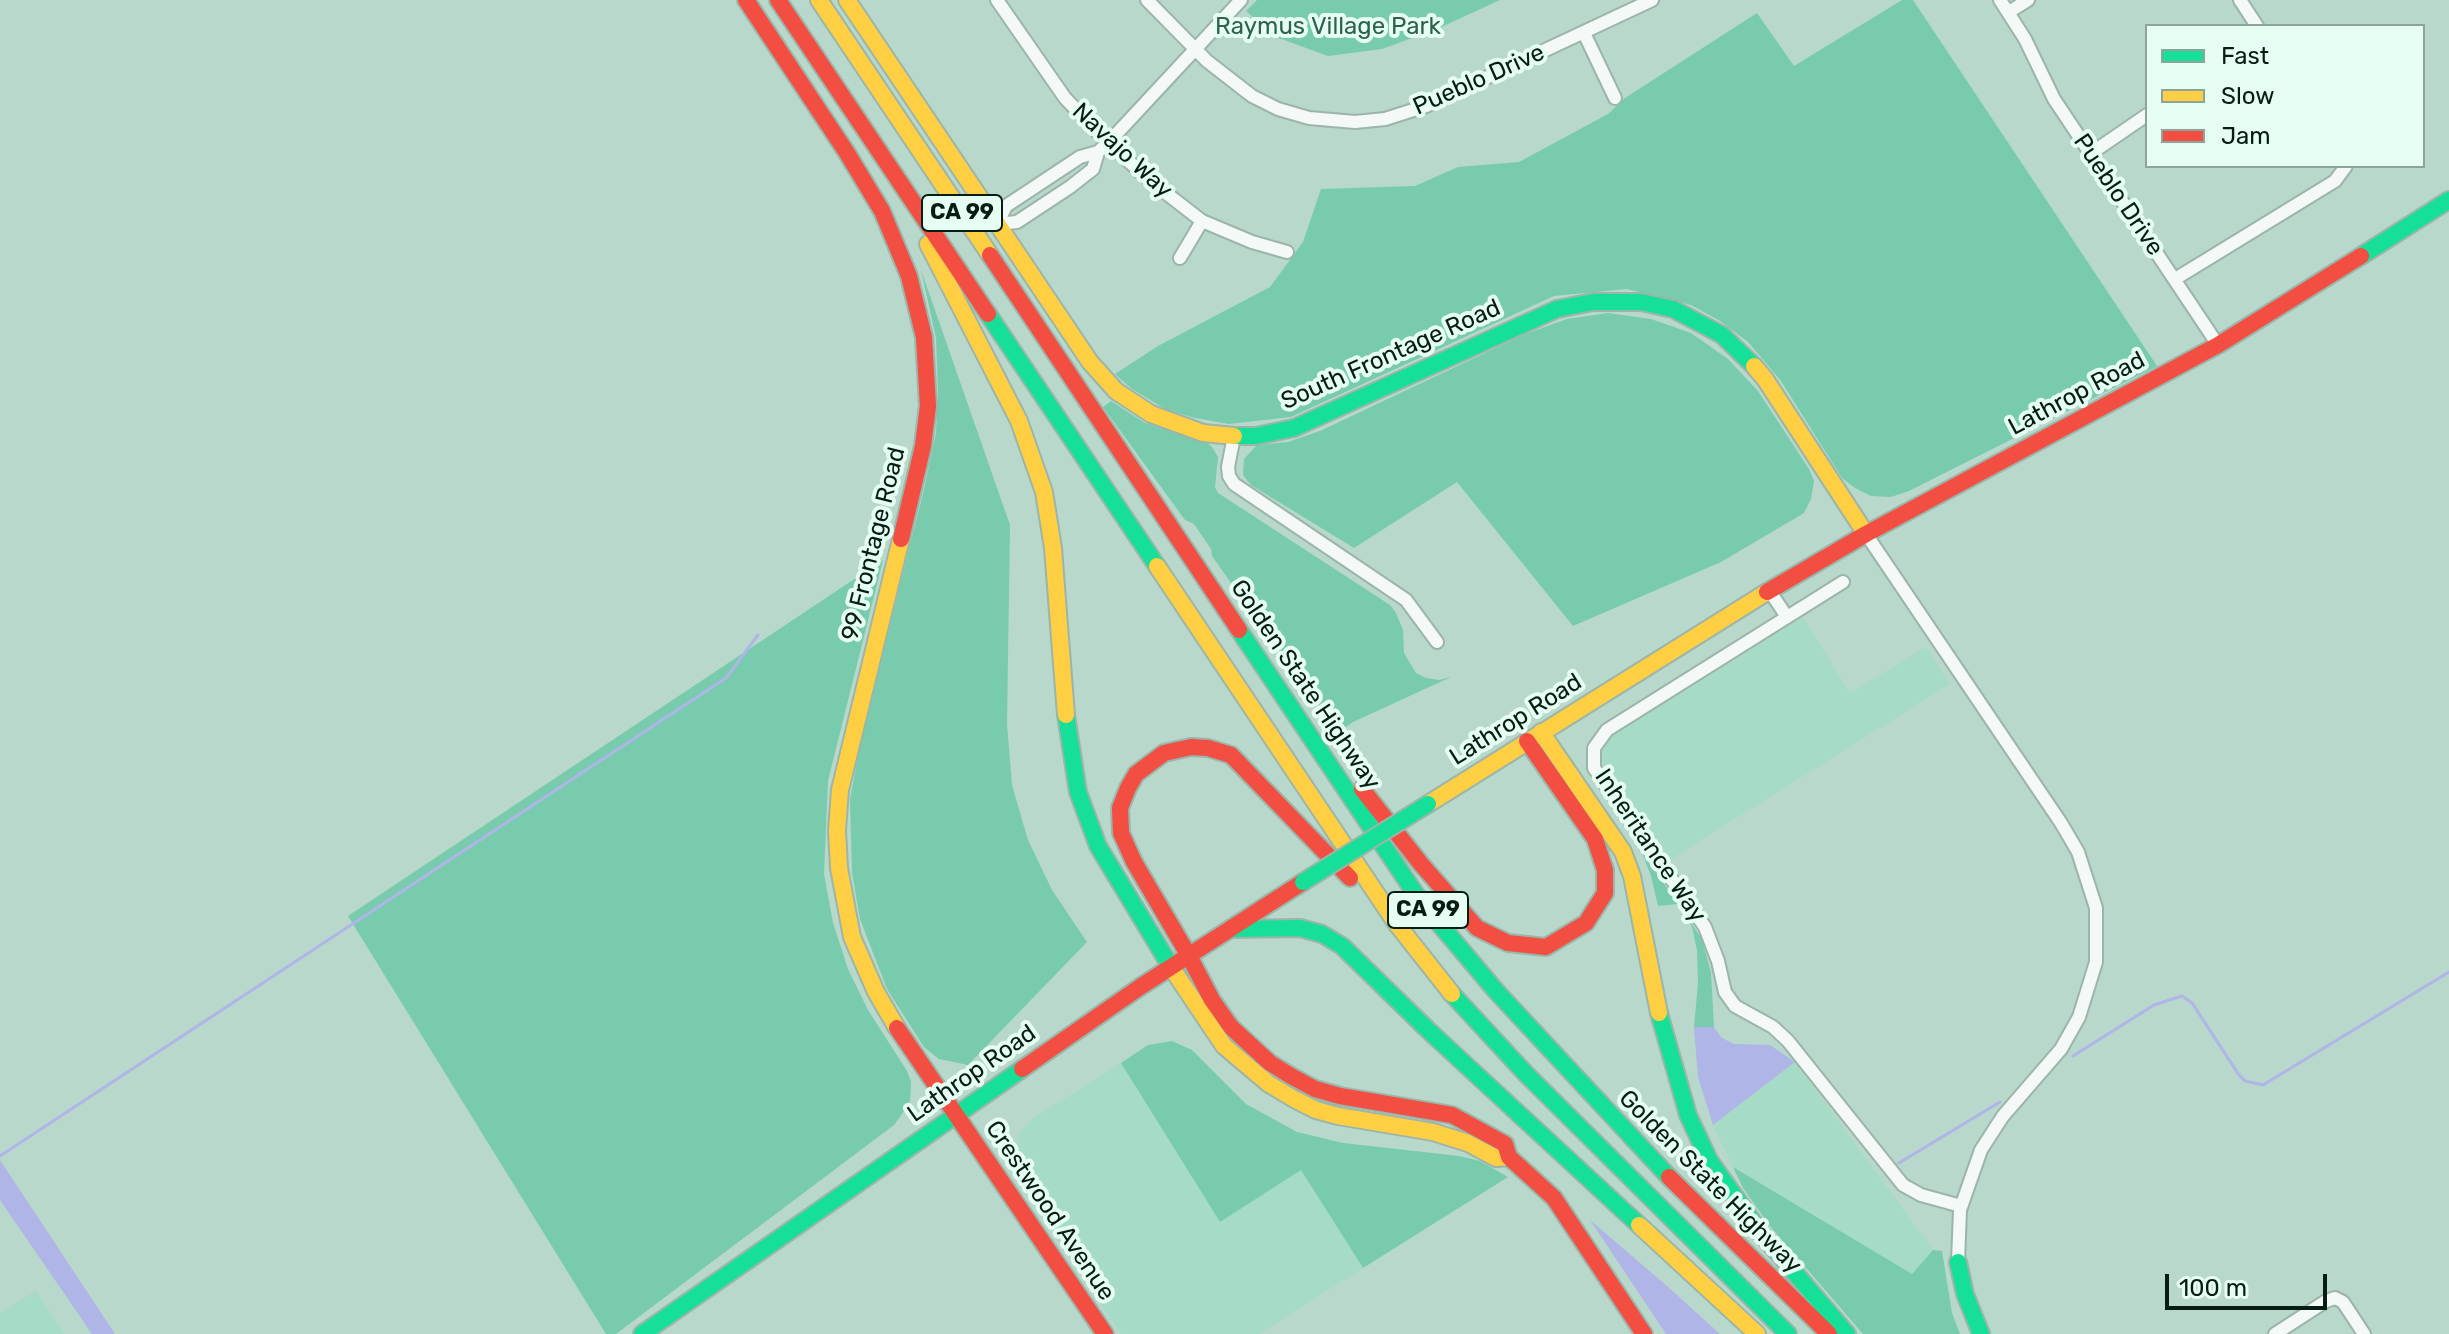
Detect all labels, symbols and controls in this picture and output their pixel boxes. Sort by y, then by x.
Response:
park label: Raymus Village Park [1215,13,1441,41]
legend [2145,24,2425,168]
street label: Pueblo Drive [1409,38,1549,122]
text: Fast [2221,42,2269,70]
text: Slow [2221,82,2274,110]
street label: Navajo Way [1066,97,1178,205]
text: Jam [2221,122,2271,150]
street label: Pueblo Drive [2067,129,2169,261]
road number: CA 99 [922,195,1002,231]
street label: South Frontage Road [1277,294,1505,416]
street label: Lathrop Road [2004,346,2150,442]
street label: 99 Frontage Road [836,444,912,644]
street label: Golden State Highway [1224,575,1386,795]
street label: Lathrop Road [1445,668,1587,772]
street label: Inheritance Way [1588,764,1712,928]
road number: CA 99 [1388,892,1468,928]
street label: Lathrop Road [902,1019,1042,1129]
street label: Golden State Highway [1612,1084,1808,1280]
street label: Crestwood Avenue [979,1116,1121,1306]
scale bar [2169,1258,2331,1308]
text: 100 m [2179,1274,2247,1302]

